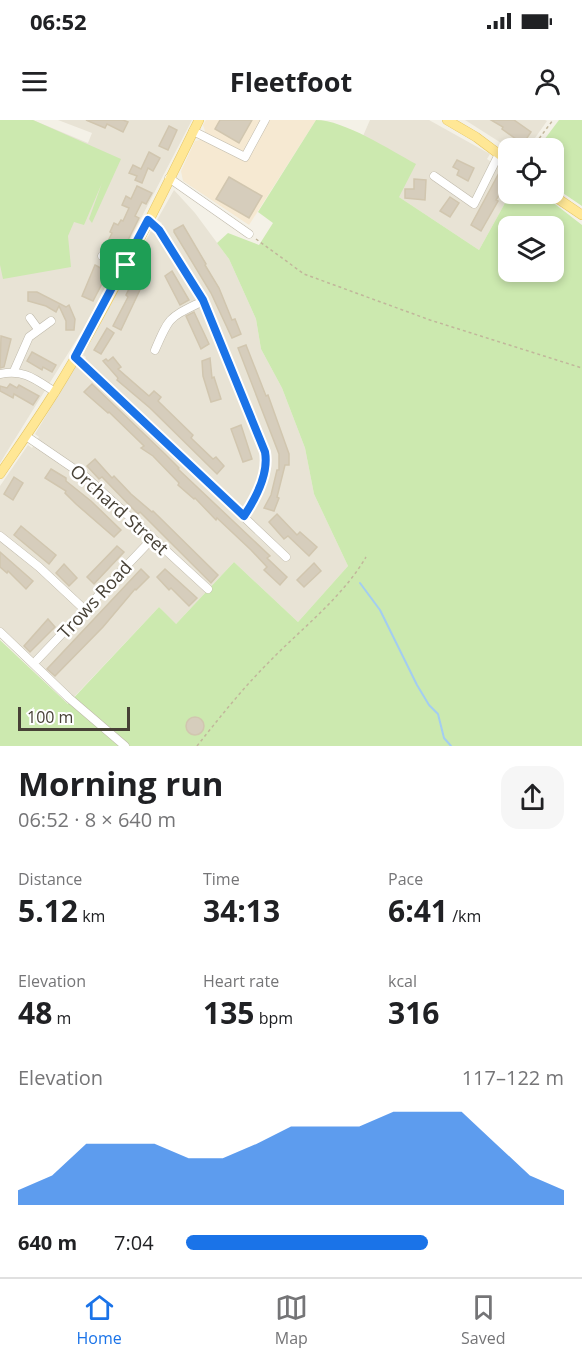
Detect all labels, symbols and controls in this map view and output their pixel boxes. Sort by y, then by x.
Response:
text: 06:52 [30,6,87,36]
text: Fleetfoot [230,63,352,100]
icon: menu [18,65,51,98]
icon: person [531,65,564,98]
map controls [498,138,564,282]
button: locate [498,138,564,204]
button: layers [498,216,564,282]
pin [100,239,151,290]
icon: arrive [109,248,142,281]
street label: Orchard Street [65,459,174,560]
street label: Trows Road [52,555,137,643]
scale bar [18,704,130,732]
text: 100 m [27,706,73,728]
text: Morning run [18,761,224,806]
button: share [501,766,564,829]
text: 06:52 · 8 × 640 m [18,806,176,833]
text: Distance [18,868,82,890]
text: Time [203,868,240,890]
text: Pace [388,868,423,890]
text: 5.12 [18,890,78,931]
text: 34:13 [203,890,280,931]
text: 6:41 [388,890,448,931]
text: km [78,905,105,927]
text: /km [448,905,481,927]
text: Elevation [18,970,86,992]
text: Heart rate [203,970,279,992]
text: kcal [388,970,417,992]
text: 48 [18,992,52,1033]
text: 135 [203,992,254,1033]
text: 316 [388,992,439,1033]
text: m [52,1007,71,1029]
text: bpm [254,1007,293,1029]
text: Elevation [18,1064,103,1091]
text: 117–122 m [462,1064,564,1091]
text: 640 m [18,1229,77,1256]
text: 7:04 [114,1229,154,1256]
tab: Home [77,1291,122,1349]
tab: Map [275,1291,308,1349]
tab: Saved [461,1291,505,1349]

